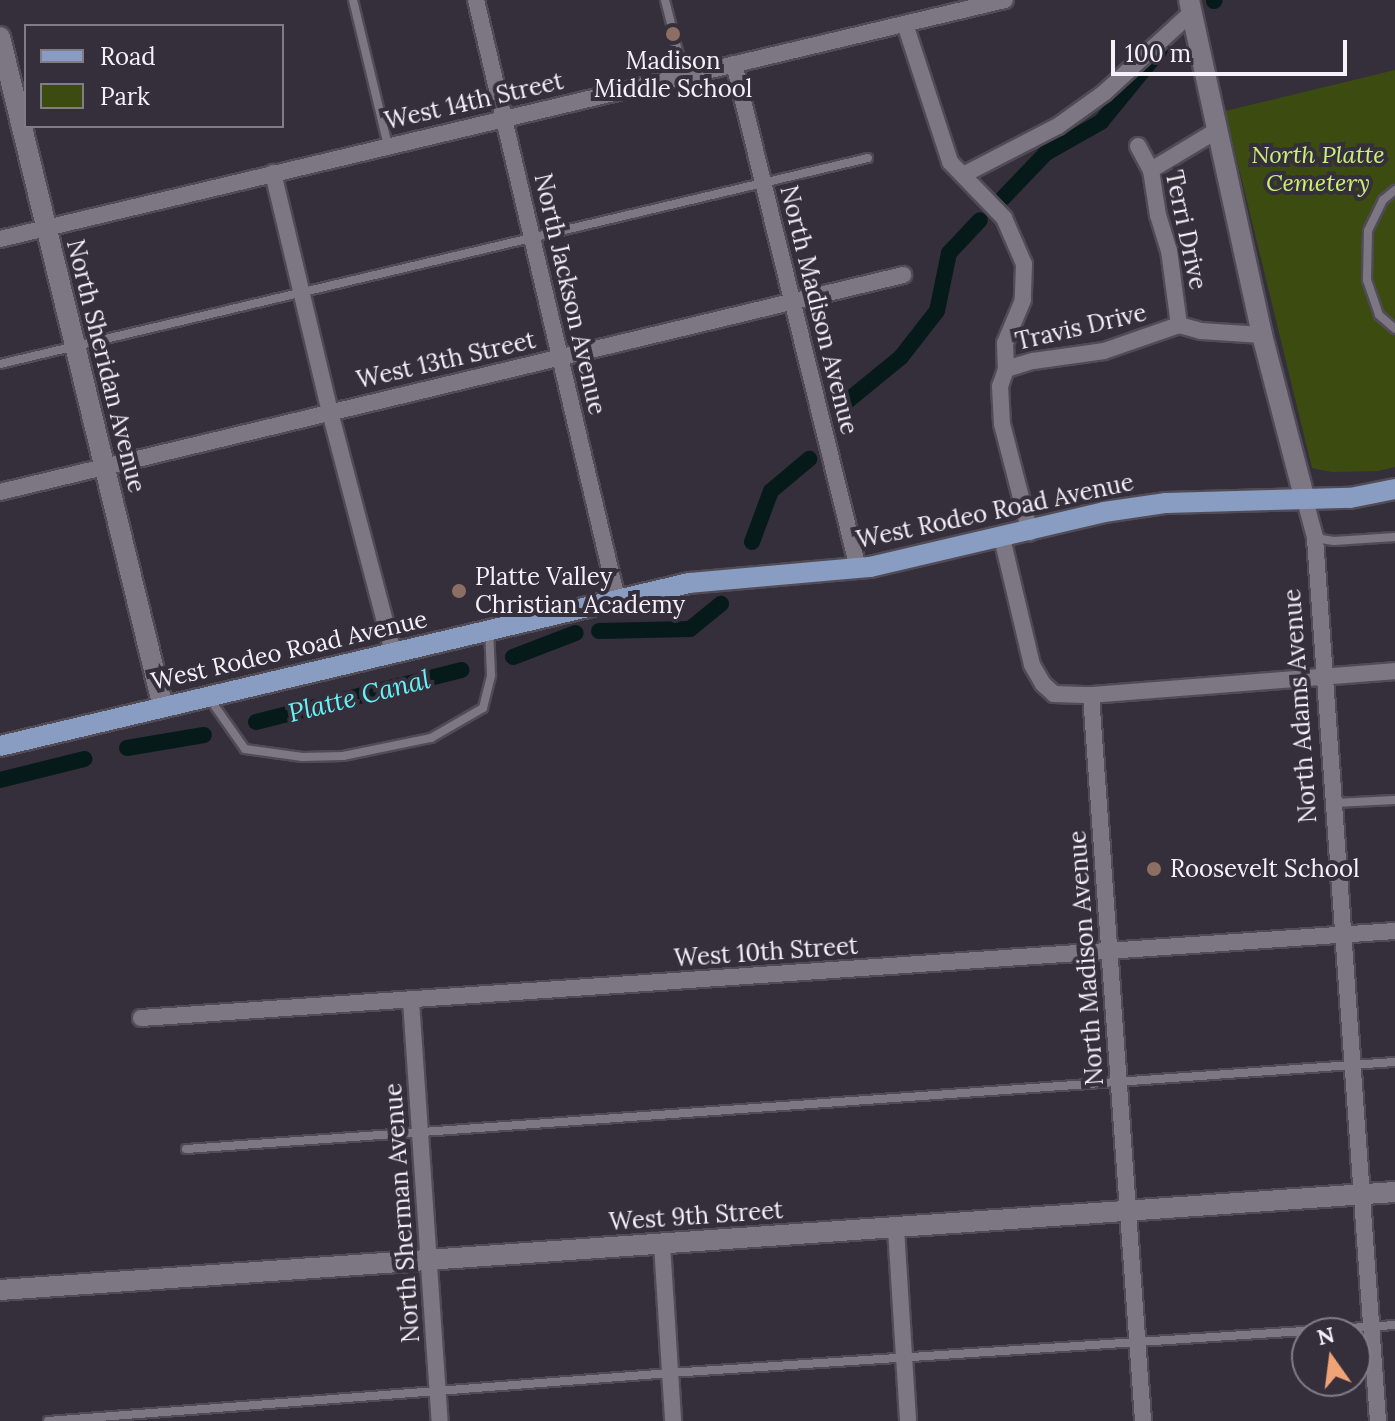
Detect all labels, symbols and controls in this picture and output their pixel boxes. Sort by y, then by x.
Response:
legend [24,24,284,128]
scale bar [1115,24,1351,74]
marker: Madison Middle School [664,25,682,43]
text: 100 m [1125,38,1191,69]
text: Road [100,41,156,72]
place label: Madison Middle School [594,47,752,103]
street label: West 14th Street [382,66,566,136]
text: Park [100,81,150,112]
park label: North Platte Cemetery [1251,141,1385,197]
street label: Terri Drive [1159,168,1213,292]
street label: North Jackson Avenue [528,171,612,417]
street label: North Madison Avenue [774,183,864,437]
street label: North Sheridan Avenue [61,236,151,496]
street label: Travis Drive [1013,298,1149,356]
street label: West 13th Street [354,325,538,395]
street label: West Rodeo Road Avenue [854,468,1136,554]
place label: Platte Valley Christian Academy [475,563,685,619]
marker: Platte Valley Christian Academy [450,582,468,600]
street label: North Adams Avenue [1277,588,1323,824]
street label: West Rodeo Road Avenue [148,604,430,696]
water label: Platte Canal [285,663,433,729]
street label: North Madison Avenue [1063,829,1109,1087]
place label: Roosevelt School [1170,855,1359,883]
marker: Roosevelt School [1145,860,1163,878]
street label: West 10th Street [673,931,859,973]
street label: North Sherman Avenue [379,1082,425,1344]
street label: West 9th Street [608,1196,784,1236]
north arrow [1291,1317,1371,1397]
text: N [1314,1320,1337,1351]

